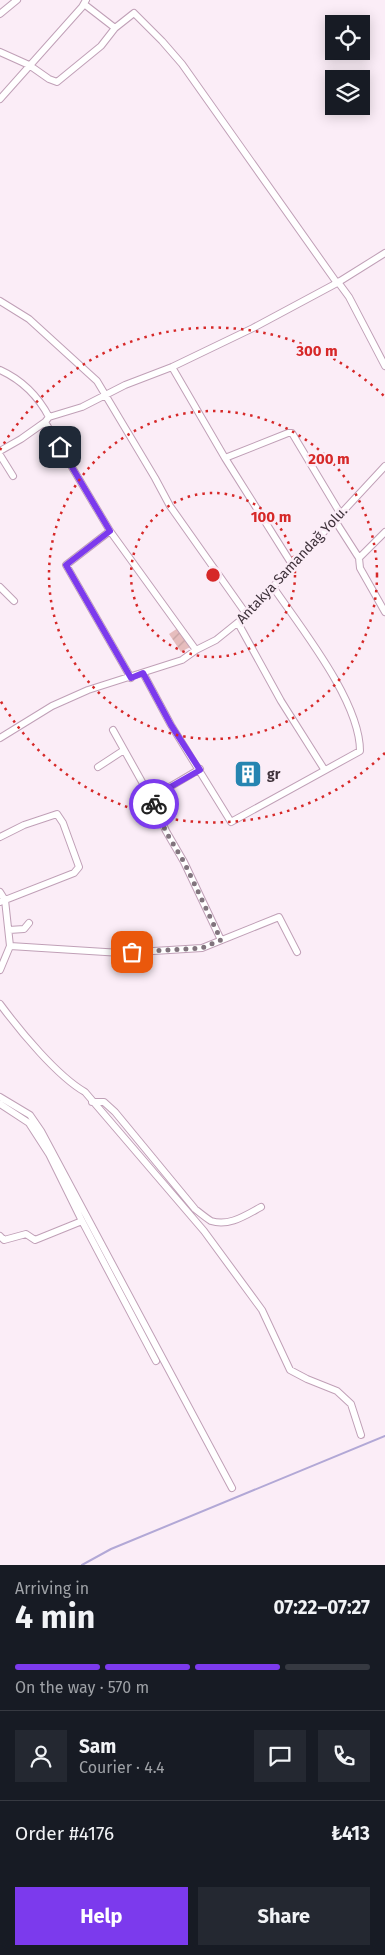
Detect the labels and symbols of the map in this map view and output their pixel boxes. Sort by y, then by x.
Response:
text: 300 m [295,342,338,360]
pin [39,426,81,468]
text: 200 m [308,450,350,468]
street label: Antakya Samandağ Yolu. [233,503,351,627]
text: 100 m [251,508,291,526]
centre of rings [204,566,222,584]
building icon: gr [233,759,263,789]
place label: gr [267,766,281,783]
courier [129,779,179,829]
pin [111,931,153,973]

